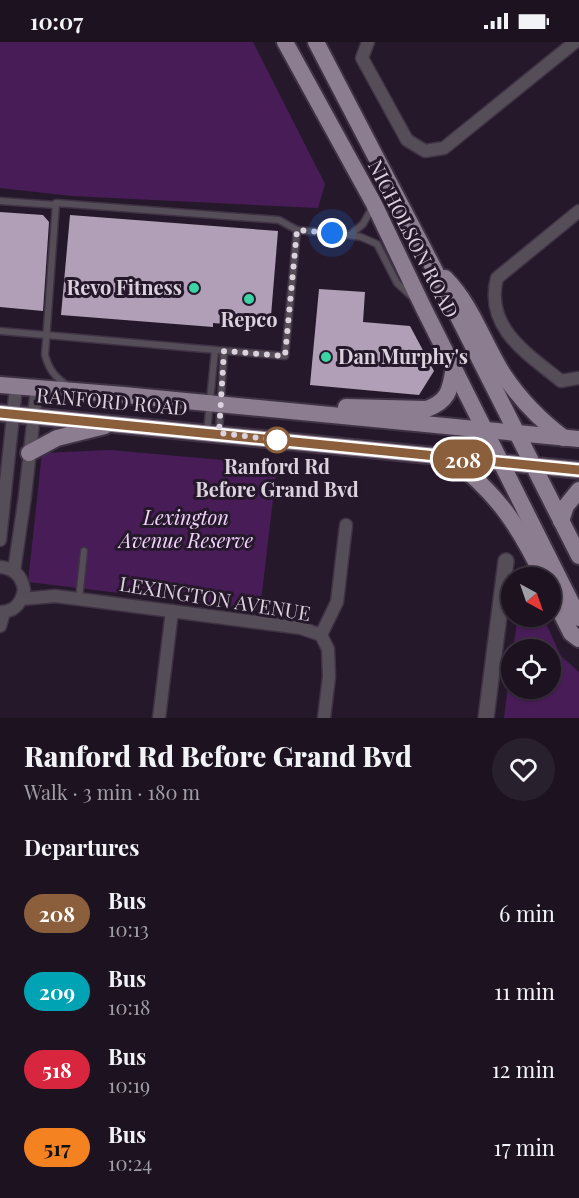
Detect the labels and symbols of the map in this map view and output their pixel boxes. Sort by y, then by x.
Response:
street label: NICHOLSON ROAD [363,154,466,322]
your location [317,218,347,248]
place label: Revo Fitness [66,273,182,300]
marker: Revo Fitness [187,281,201,295]
marker: Repco [242,292,256,306]
place label: Repco [220,305,278,332]
place label: Dan Murphy's [338,342,468,369]
marker: Dan Murphy's [319,350,333,364]
street label: RANFORD ROAD [35,380,189,421]
marker: Ranford Rd Before Grand Bvd [264,427,290,453]
line badge: 208 [428,440,498,478]
place label: Ranford Rd Before Grand Bvd [195,452,359,502]
park label: Lexington Avenue Reserve [117,503,254,553]
north arrow [501,567,561,627]
street label: LEXINGTON AVENUE [118,569,313,626]

